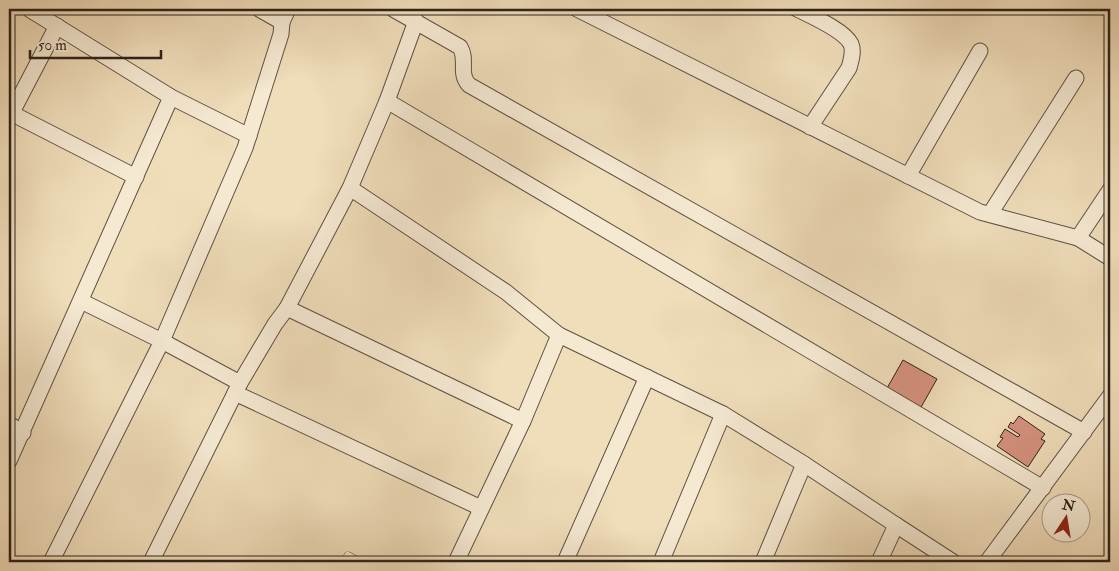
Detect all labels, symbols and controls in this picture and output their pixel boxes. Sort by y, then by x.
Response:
scale bar [30,28,161,60]
text: 50 m [38,36,67,55]
north arrow [1042,494,1092,544]
text: N [1060,496,1077,515]

